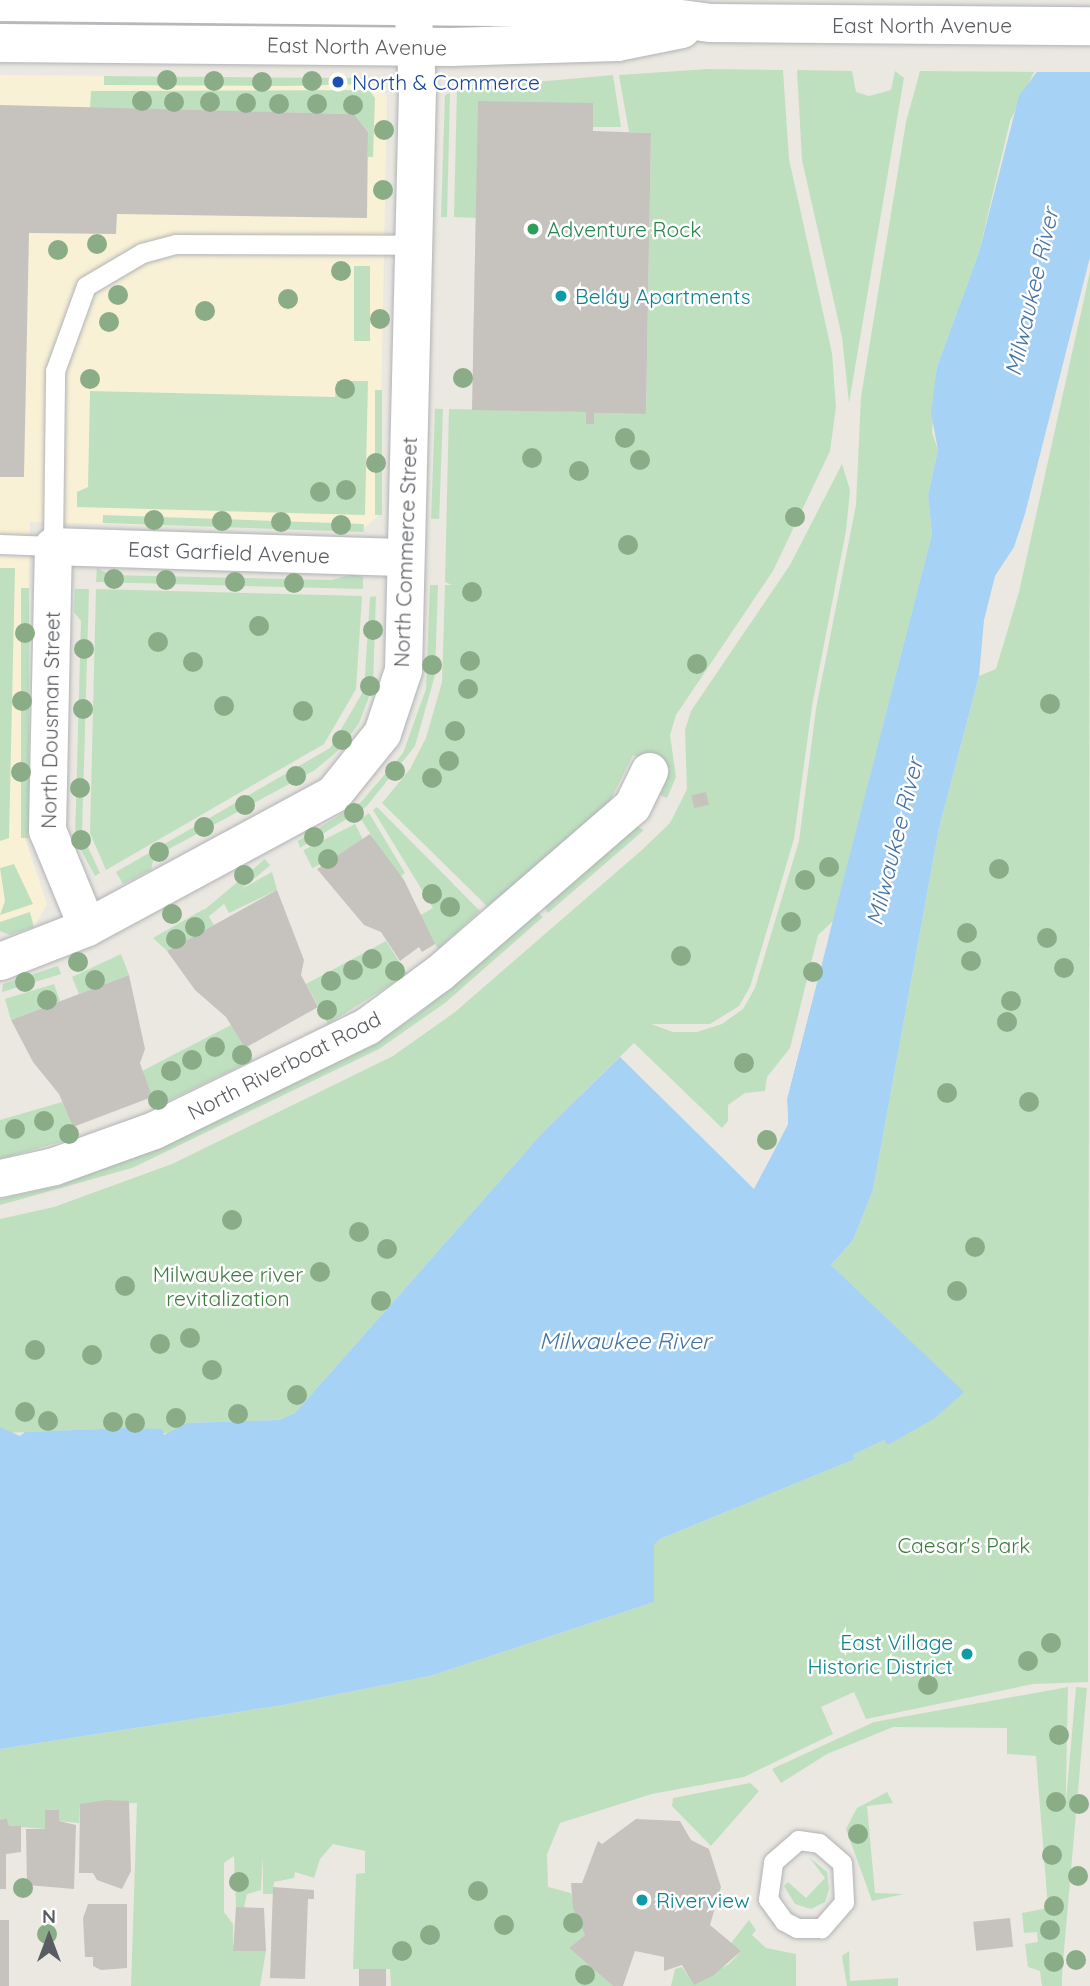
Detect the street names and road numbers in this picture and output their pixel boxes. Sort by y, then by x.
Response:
street label: East North Avenue [832,12,1012,38]
street label: East North Avenue [267,32,447,60]
street label: North Commerce Street [388,436,422,668]
street label: East Garfield Avenue [128,536,330,568]
street label: North Dousman Street [36,611,64,829]
street label: North Riverboat Road [183,1005,385,1125]

